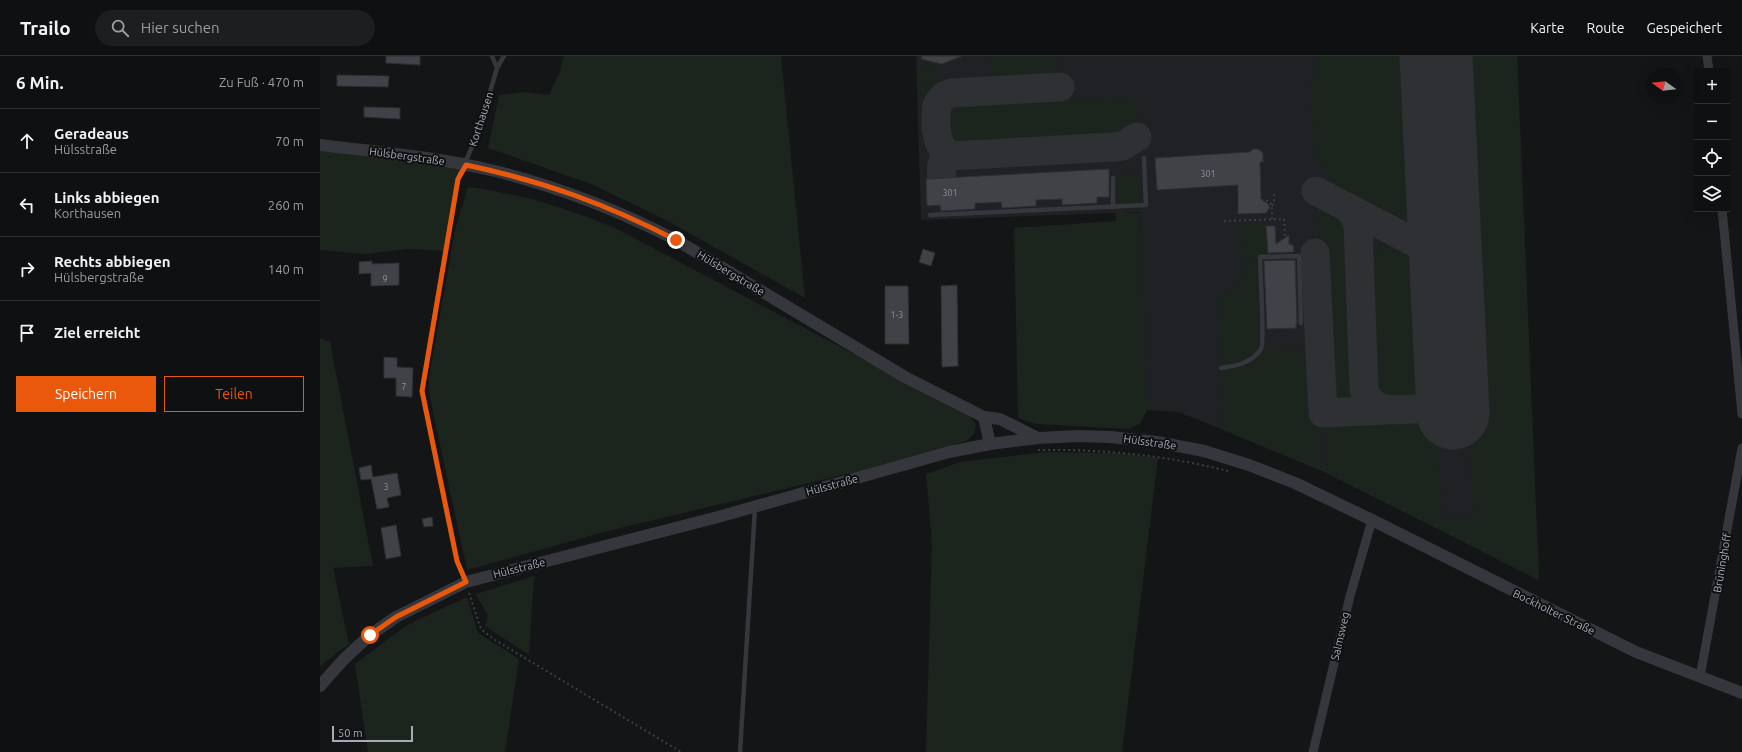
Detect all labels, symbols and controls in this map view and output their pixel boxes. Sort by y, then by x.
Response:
search box [95,10,375,46]
text: Trailo [20,17,71,39]
icon: search [109,17,131,39]
text: Hier suchen [141,19,220,36]
text: Karte [1530,20,1564,36]
text: Route [1586,20,1625,36]
text: Gespeichert [1647,20,1722,36]
north arrow [1646,68,1682,104]
map controls [1694,68,1730,212]
button: + [1694,68,1730,104]
text: 6 Min. [16,73,64,92]
text: Zu Fuß · 470 m [219,75,304,89]
street label: Korthausen [467,90,495,148]
button: − [1694,104,1730,140]
text: Geradeaus [54,125,129,142]
icon: ahead [16,130,38,152]
text: 70 m [275,134,304,148]
button: locate [1694,140,1730,176]
text: Hülsstraße [54,142,117,156]
street label: Hülsbergstraße [368,145,446,167]
house number: 301 [1200,169,1216,179]
button: layers [1694,176,1730,212]
house number: 301 [942,188,958,198]
text: Links abbiegen [54,189,159,206]
icon: left [16,194,38,216]
text: 260 m [268,198,304,212]
text: Korthausen [54,206,121,220]
route end [667,231,685,249]
street label: Hülsbergstraße [695,248,767,298]
text: Rechts abbiegen [54,253,171,270]
icon: right [16,258,38,280]
text: 140 m [268,262,304,276]
text: Hülsbergstraße [54,270,144,284]
house number: 9 [382,274,388,284]
house number: 1-3 [891,310,903,320]
icon: arrive [16,322,38,344]
text: Ziel erreicht [54,324,140,341]
button: Speichern [16,376,156,412]
button: Teilen [164,376,304,412]
house number: 7 [401,382,407,392]
street label: Hülsstraße [1123,432,1177,452]
street label: Hülsstraße [805,472,859,498]
house number: 3 [383,482,389,492]
street label: Brüninghoff [1711,532,1733,594]
street label: Hülsstraße [492,556,546,580]
street label: Bockholter Straße [1511,587,1597,637]
street label: Salmsweg [1329,611,1351,661]
route start [361,626,379,644]
scale bar [332,724,413,743]
text: 50 m [338,727,362,739]

